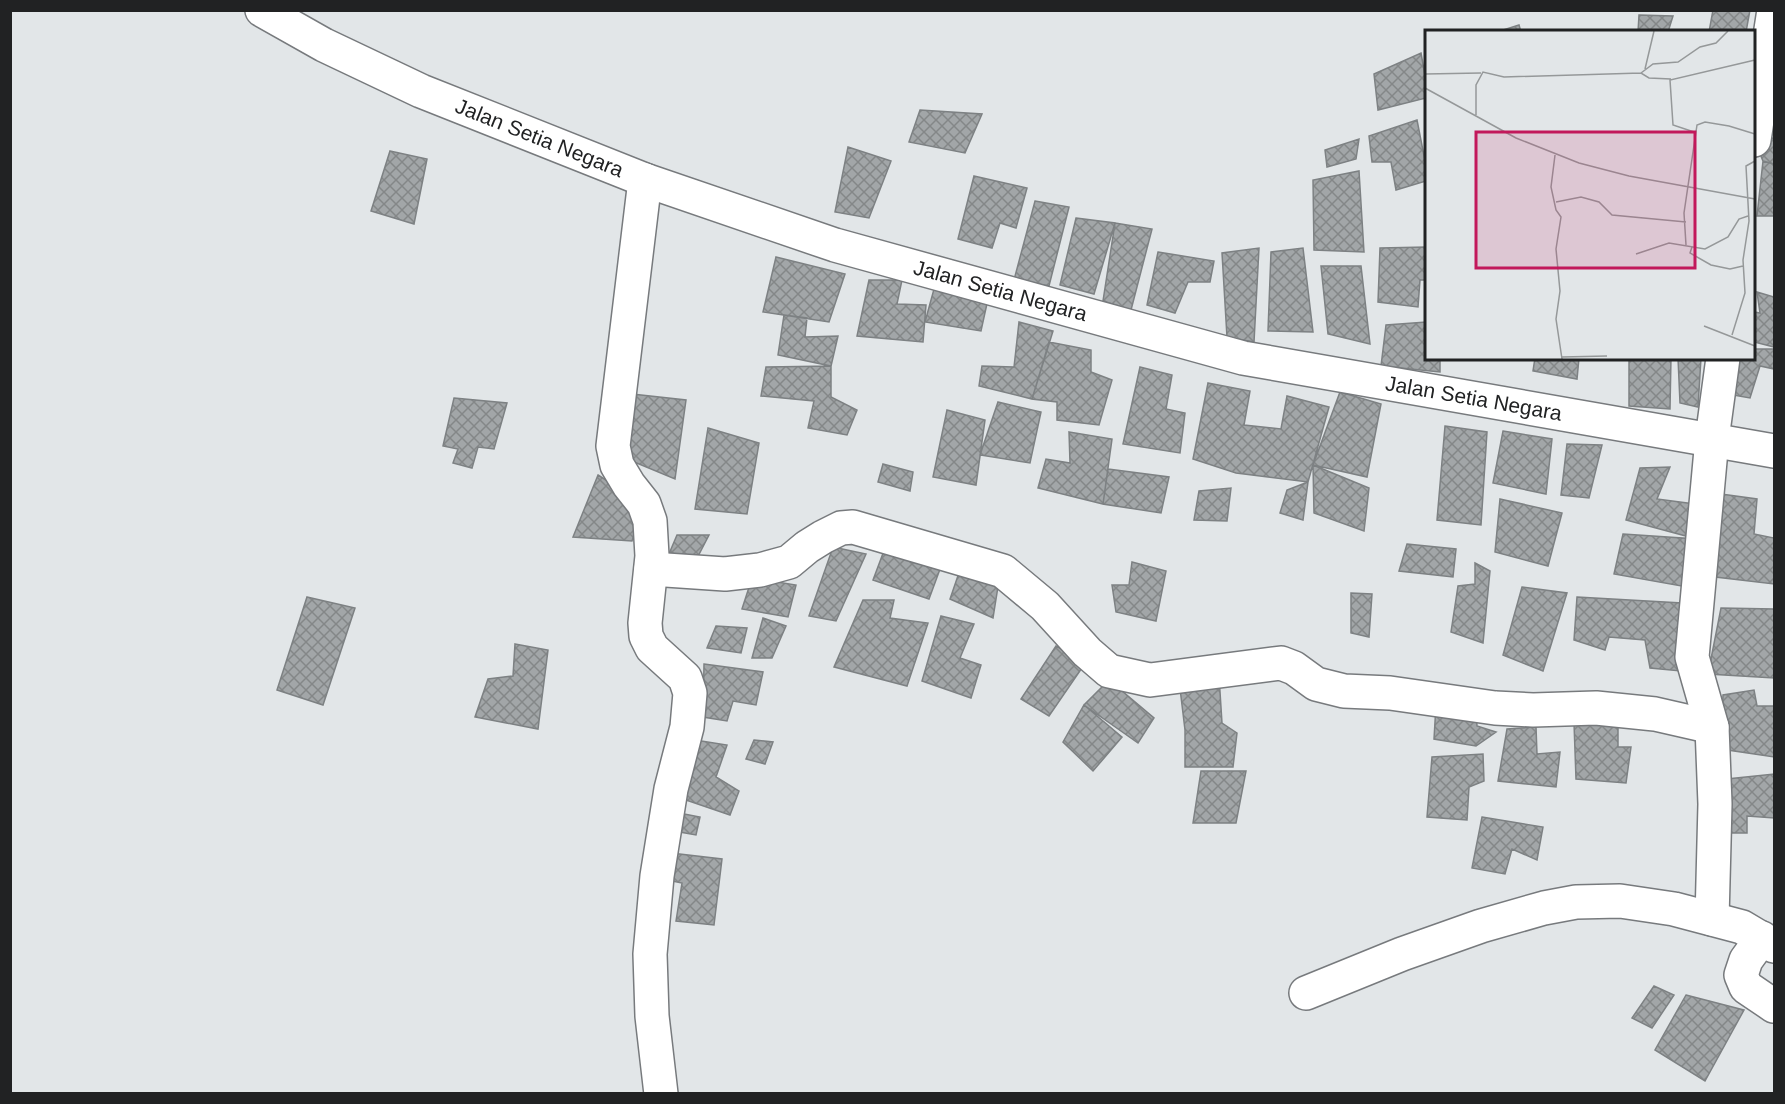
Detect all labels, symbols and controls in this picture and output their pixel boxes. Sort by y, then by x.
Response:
inset map [1425,30,1755,360]
street label: Jalan Setia Negara [452,94,627,181]
street label: Jalan Setia Negara [911,255,1090,325]
street label: Jalan Setia Negara [1384,371,1564,425]

